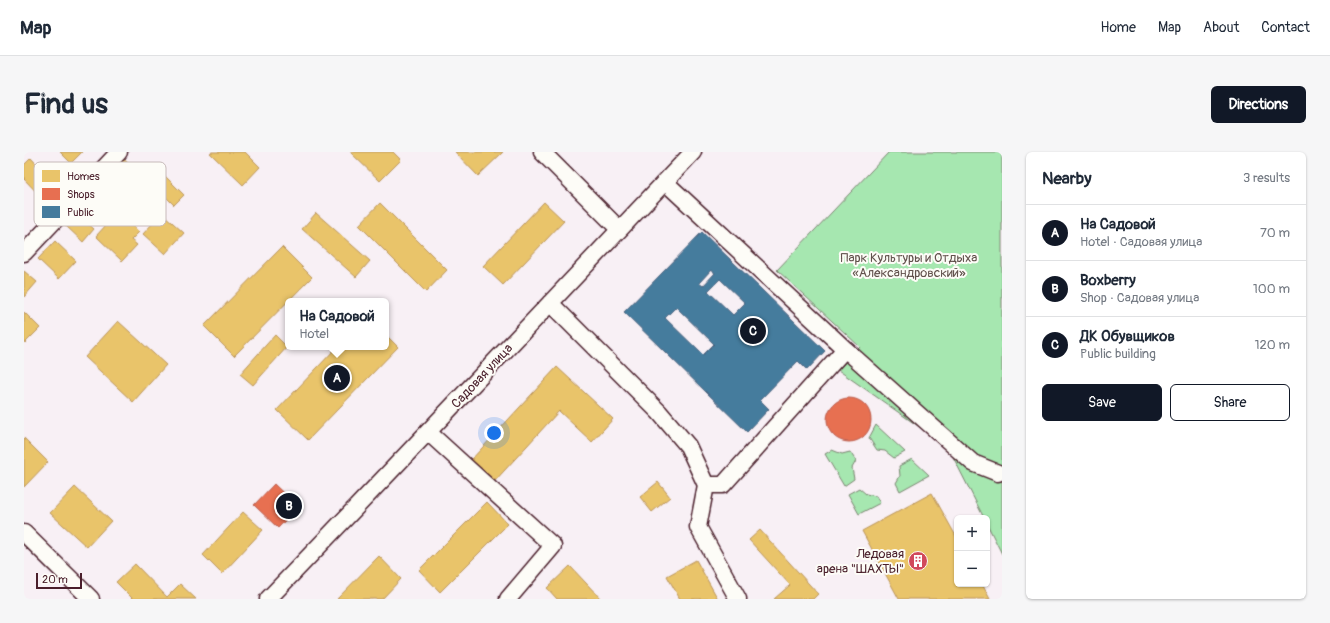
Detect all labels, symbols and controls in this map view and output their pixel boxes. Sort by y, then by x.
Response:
text: Map [20,16,51,40]
text: Home [1101,19,1136,36]
text: Map [1158,19,1181,36]
text: About [1203,19,1239,36]
text: Contact [1261,19,1310,36]
button: Directions [1211,86,1306,123]
text: Find us [24,87,108,122]
legend [34,162,166,226]
text: Nearby [1042,168,1091,189]
text: Homes [67,170,100,183]
text: 3 results [1243,170,1290,186]
text: Shops [67,188,95,201]
text: Public [67,206,95,219]
text: На Садовой [1080,215,1156,234]
text: A [1051,225,1059,241]
text: 70 m [1260,225,1290,241]
text: Hotel · Садовая улица [1080,234,1202,250]
park label: Парк Культуры и Отдыха «Александровский» [841,250,977,281]
text: Boxberry [1080,271,1136,290]
text: B [1051,281,1059,297]
text: 100 m [1253,281,1290,297]
text: Shop · Садовая улица [1080,290,1199,306]
popup [285,298,389,350]
text: На Садовой [299,307,375,326]
pin: C [740,316,766,346]
text: Hotel [299,326,329,342]
text: ДК Обувщиков [1080,327,1175,346]
text: C [1051,337,1059,353]
text: 120 m [1254,337,1290,353]
street label: Садовая улица [448,340,516,412]
text: Public building [1080,346,1156,362]
pin: A [324,363,350,393]
button: Save [1042,384,1162,421]
button: Share [1170,384,1290,421]
your location [484,423,504,443]
pin: B [276,491,302,521]
map controls [954,515,990,587]
button: + [954,515,990,551]
place label: Ледовая арена "ШАХТЫ" [817,546,904,577]
building icon: Ледовая арена "ШАХТЫ" [907,550,929,572]
button: − [954,551,990,587]
scale bar [36,571,82,590]
text: 20 m [42,573,68,586]

